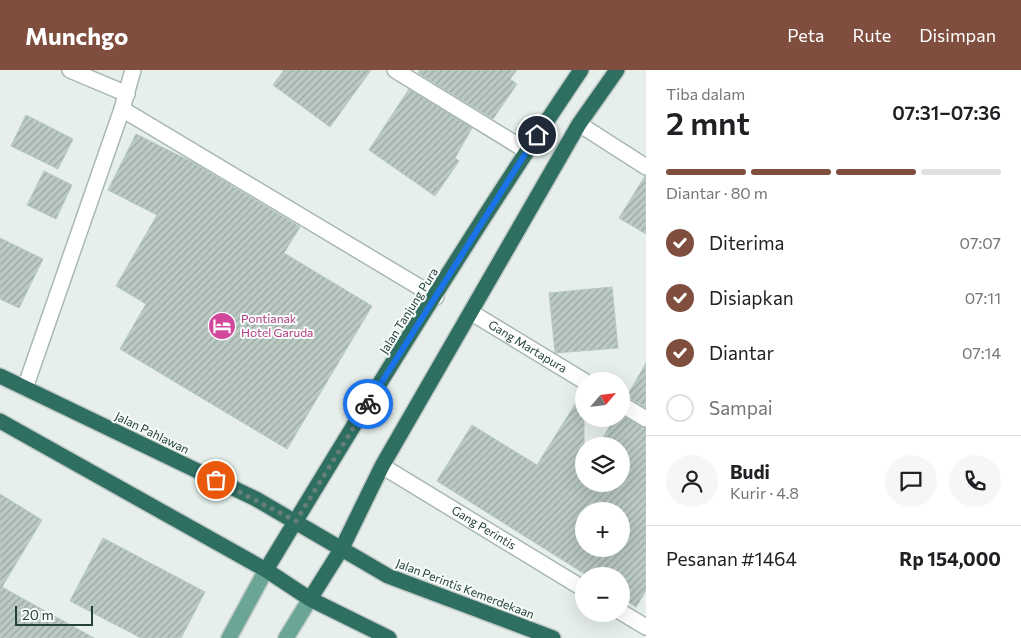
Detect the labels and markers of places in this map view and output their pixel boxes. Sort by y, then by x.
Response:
pin [516,114,558,156]
hotel icon: Pontianak Hotel Garuda [207,311,237,341]
place label: Pontianak Hotel Garuda [241,311,313,339]
pin [195,459,237,501]

